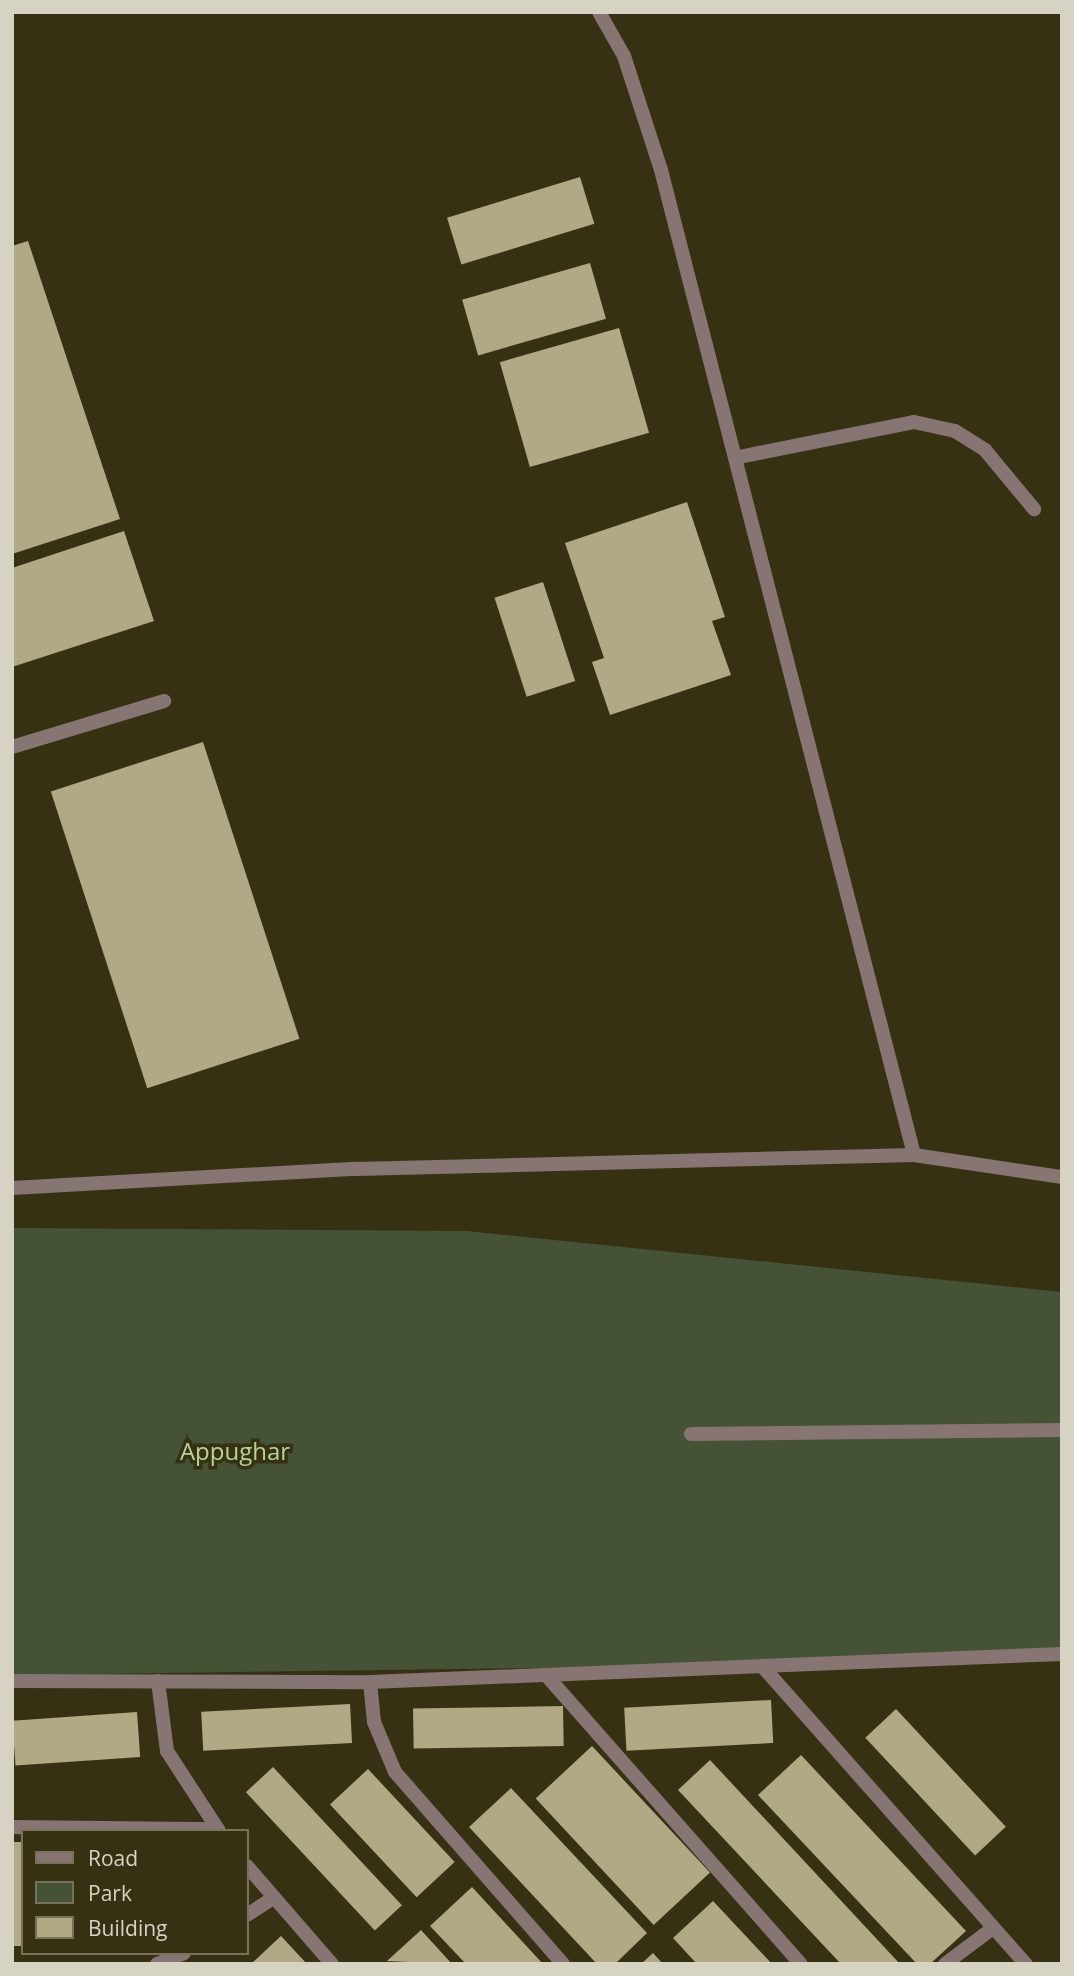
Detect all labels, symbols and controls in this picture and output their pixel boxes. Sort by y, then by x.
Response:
park label: Appughar [180,1437,290,1465]
legend [21,1829,248,1955]
text: Road [88,1844,138,1872]
text: Park [88,1879,132,1907]
text: Building [88,1914,167,1942]

